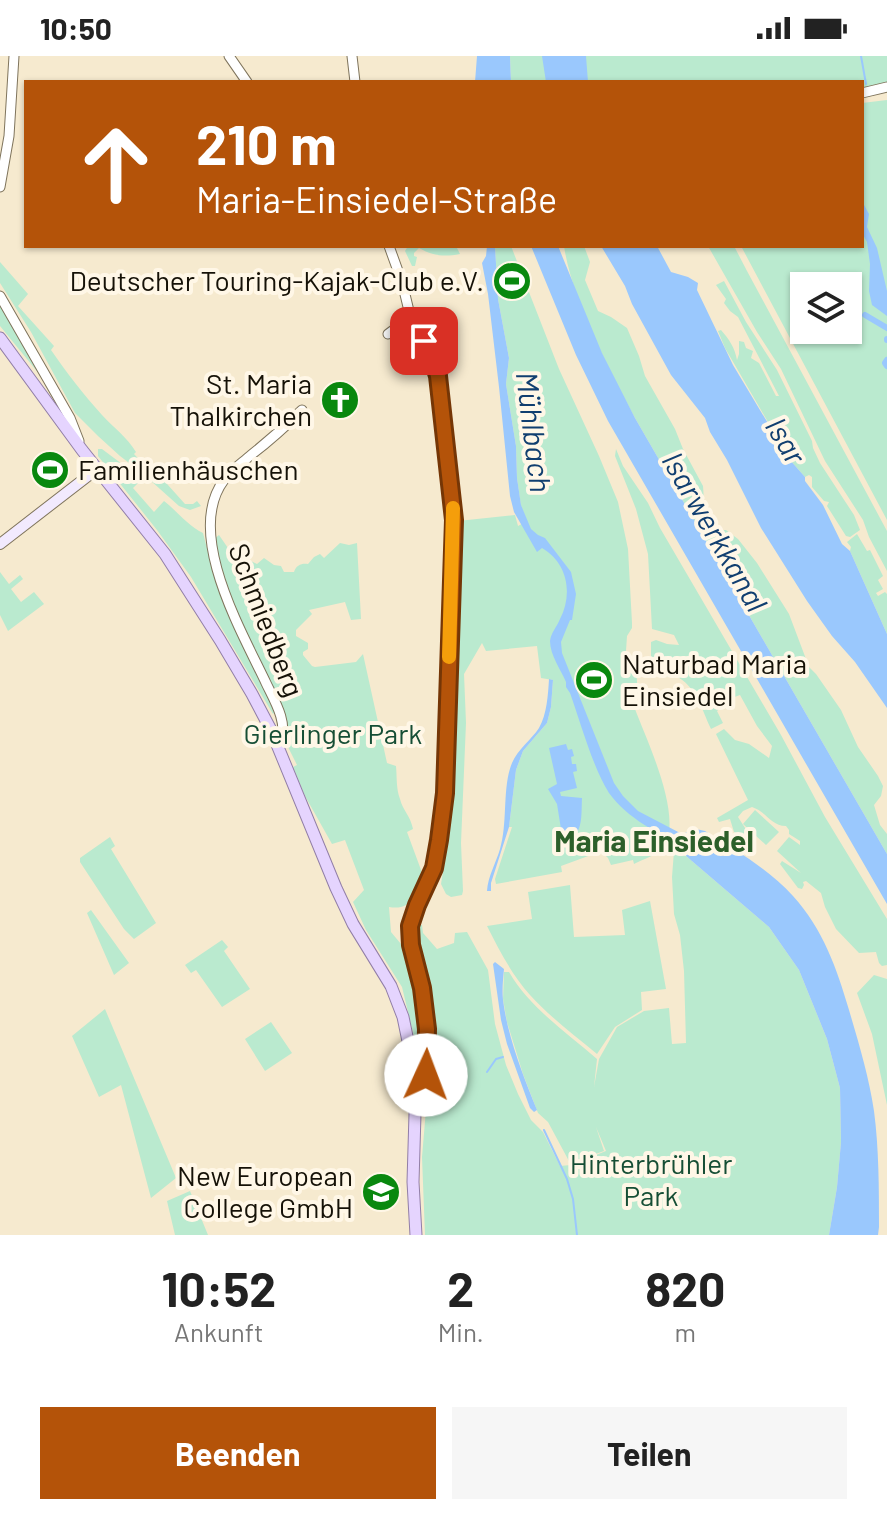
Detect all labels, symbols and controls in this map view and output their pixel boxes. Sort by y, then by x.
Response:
text: 10:50 [40,10,112,46]
text: 210 m [196,109,337,176]
icon: ahead [64,112,168,216]
text: Maria-Einsiedel-Straße [196,177,557,220]
sports icon: Deutscher Touring-Kajak-Club e.V. [491,260,533,302]
place label: Deutscher Touring-Kajak-Club e.V. [69,263,484,297]
map controls [790,272,862,344]
button: layers [790,272,862,344]
pin [390,307,458,375]
icon: arrive [402,319,446,363]
place label: St. Maria Thalkirchen [170,366,312,432]
water label: Mühlbach [510,369,560,494]
church icon: St. Maria Thalkirchen [319,379,361,421]
water label: Isar [759,410,815,471]
water label: Isarwerkkanal [656,445,776,617]
sports icon: Familienhäuschen [29,449,71,491]
place label: Familienhäuschen [78,452,299,486]
street label: Schmiedberg [222,538,312,701]
place label: Naturbad Maria Einsiedel [622,646,807,712]
sports icon: Naturbad Maria Einsiedel [573,659,615,701]
park label: Gierlinger Park [244,716,422,750]
district label: Maria Einsiedel [554,822,754,858]
position arrow [384,1033,468,1117]
park label: Hinterbrühler Park [570,1146,732,1212]
place label: New European College GmbH [177,1158,353,1224]
school or university icon: New European College GmbH [360,1171,402,1213]
text: 10:52 [162,1259,276,1317]
text: 2 [447,1259,474,1317]
text: 820 [645,1259,725,1317]
text: Ankunft [174,1316,264,1347]
text: Min. [438,1316,484,1347]
text: m [675,1316,696,1347]
button: Beenden [40,1407,436,1499]
button: Teilen [452,1407,847,1499]

